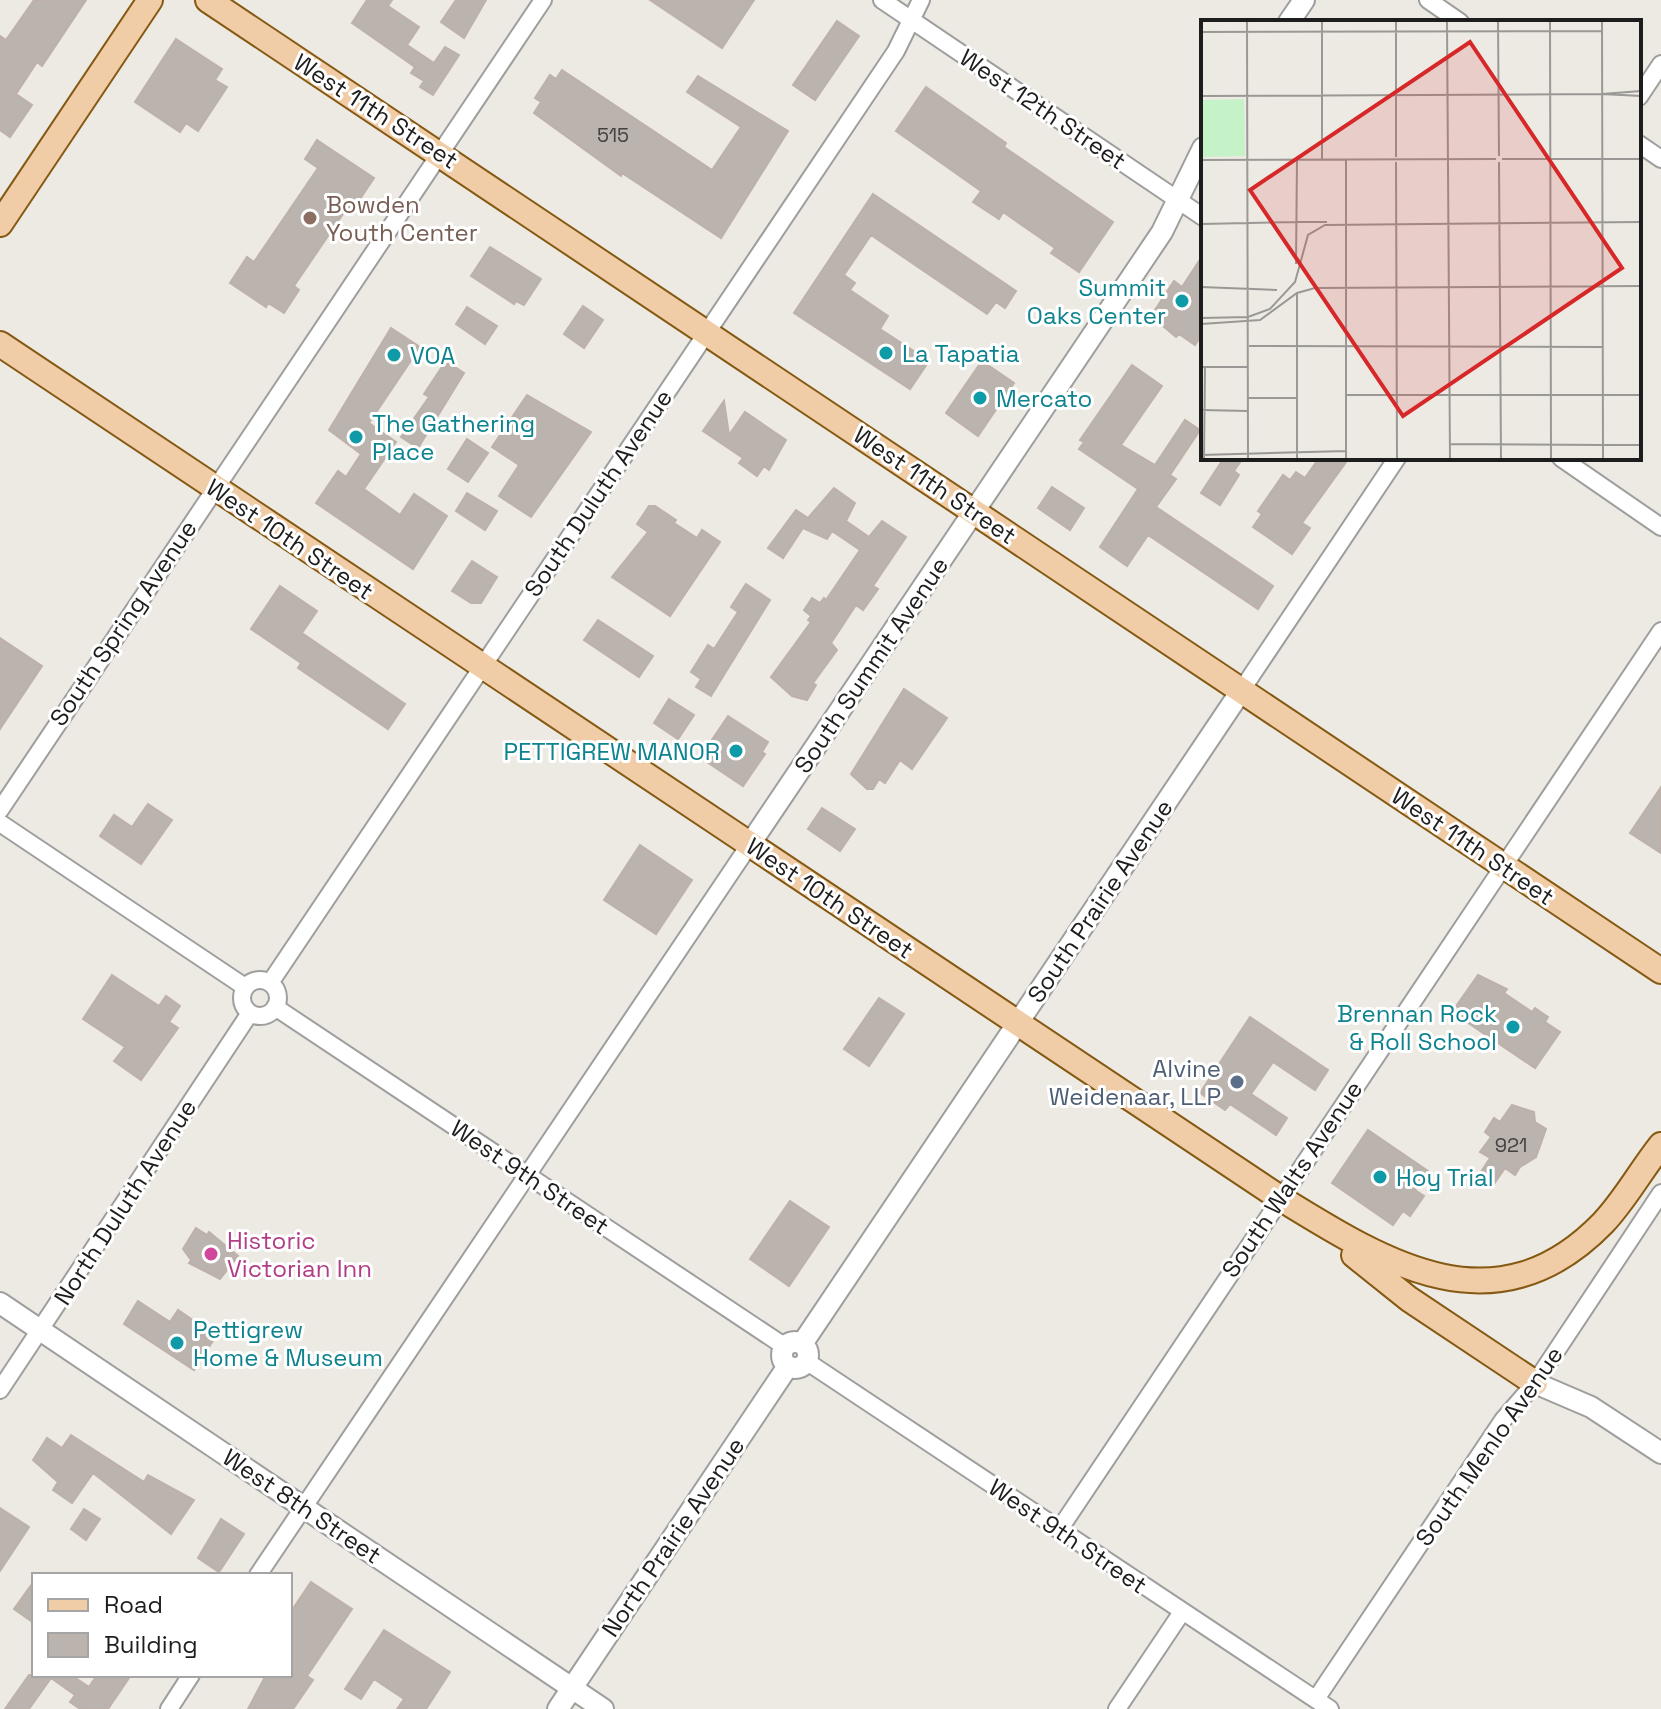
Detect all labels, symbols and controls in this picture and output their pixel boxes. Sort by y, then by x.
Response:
inset map [1201,20,1641,460]
street label: West 12th Street [954,42,1132,176]
street label: West 11th Street [288,46,464,176]
house number: 515 [597,122,629,148]
place label: Bowden Youth Center [326,189,478,248]
marker: Bowden Youth Center [301,209,319,227]
place label: Summit Oaks Center [1027,272,1166,331]
marker: Summit Oaks Center [1173,292,1191,310]
place label: La Tapatia [902,338,1020,369]
place label: VOA [410,340,455,371]
marker: La Tapatia [877,344,895,362]
marker: VOA [385,346,403,364]
street label: South Duluth Avenue [517,383,679,603]
place label: Mercato [996,383,1092,414]
marker: Mercato [971,389,989,407]
place label: The Gathering Place [372,408,535,467]
street label: West 11th Street [848,419,1022,551]
marker: The Gathering Place [347,428,365,446]
street label: West 10th Street [200,472,380,606]
street label: South Spring Avenue [42,514,204,732]
street label: South Summit Avenue [787,551,955,779]
place label: PETTIGREW MANOR [503,736,720,767]
marker: PETTIGREW MANOR [727,742,745,760]
street label: West 11th Street [1386,780,1560,912]
street label: South Prairie Avenue [1020,793,1180,1009]
street label: West 10th Street [740,831,920,965]
place label: Brennan Rock & Roll School [1337,998,1497,1057]
marker: Brennan Rock & Roll School [1504,1018,1522,1036]
place label: Alvine Weidenaar, LLP [1049,1053,1221,1112]
marker: Alvine Weidenaar, LLP [1228,1073,1246,1091]
street label: South Walts Avenue [1215,1075,1369,1283]
street label: North Duluth Avenue [47,1093,203,1311]
street label: West 9th Street [445,1113,615,1241]
house number: 921 [1495,1132,1527,1158]
place label: Hoy Trial [1396,1162,1494,1193]
marker: Hoy Trial [1371,1168,1389,1186]
place label: Historic Victorian Inn [227,1225,372,1284]
marker: Historic Victorian Inn [202,1245,220,1263]
place label: Pettigrew Home & Museum [193,1314,383,1373]
marker: Pettigrew Home & Museum [168,1334,186,1352]
street label: South Menlo Avenue [1408,1340,1570,1552]
street label: North Prairie Avenue [595,1431,751,1643]
street label: West 8th Street [217,1442,387,1570]
street label: West 9th Street [983,1472,1153,1600]
legend [32,1573,292,1677]
text: Road [104,1589,163,1620]
text: Building [104,1629,198,1660]

